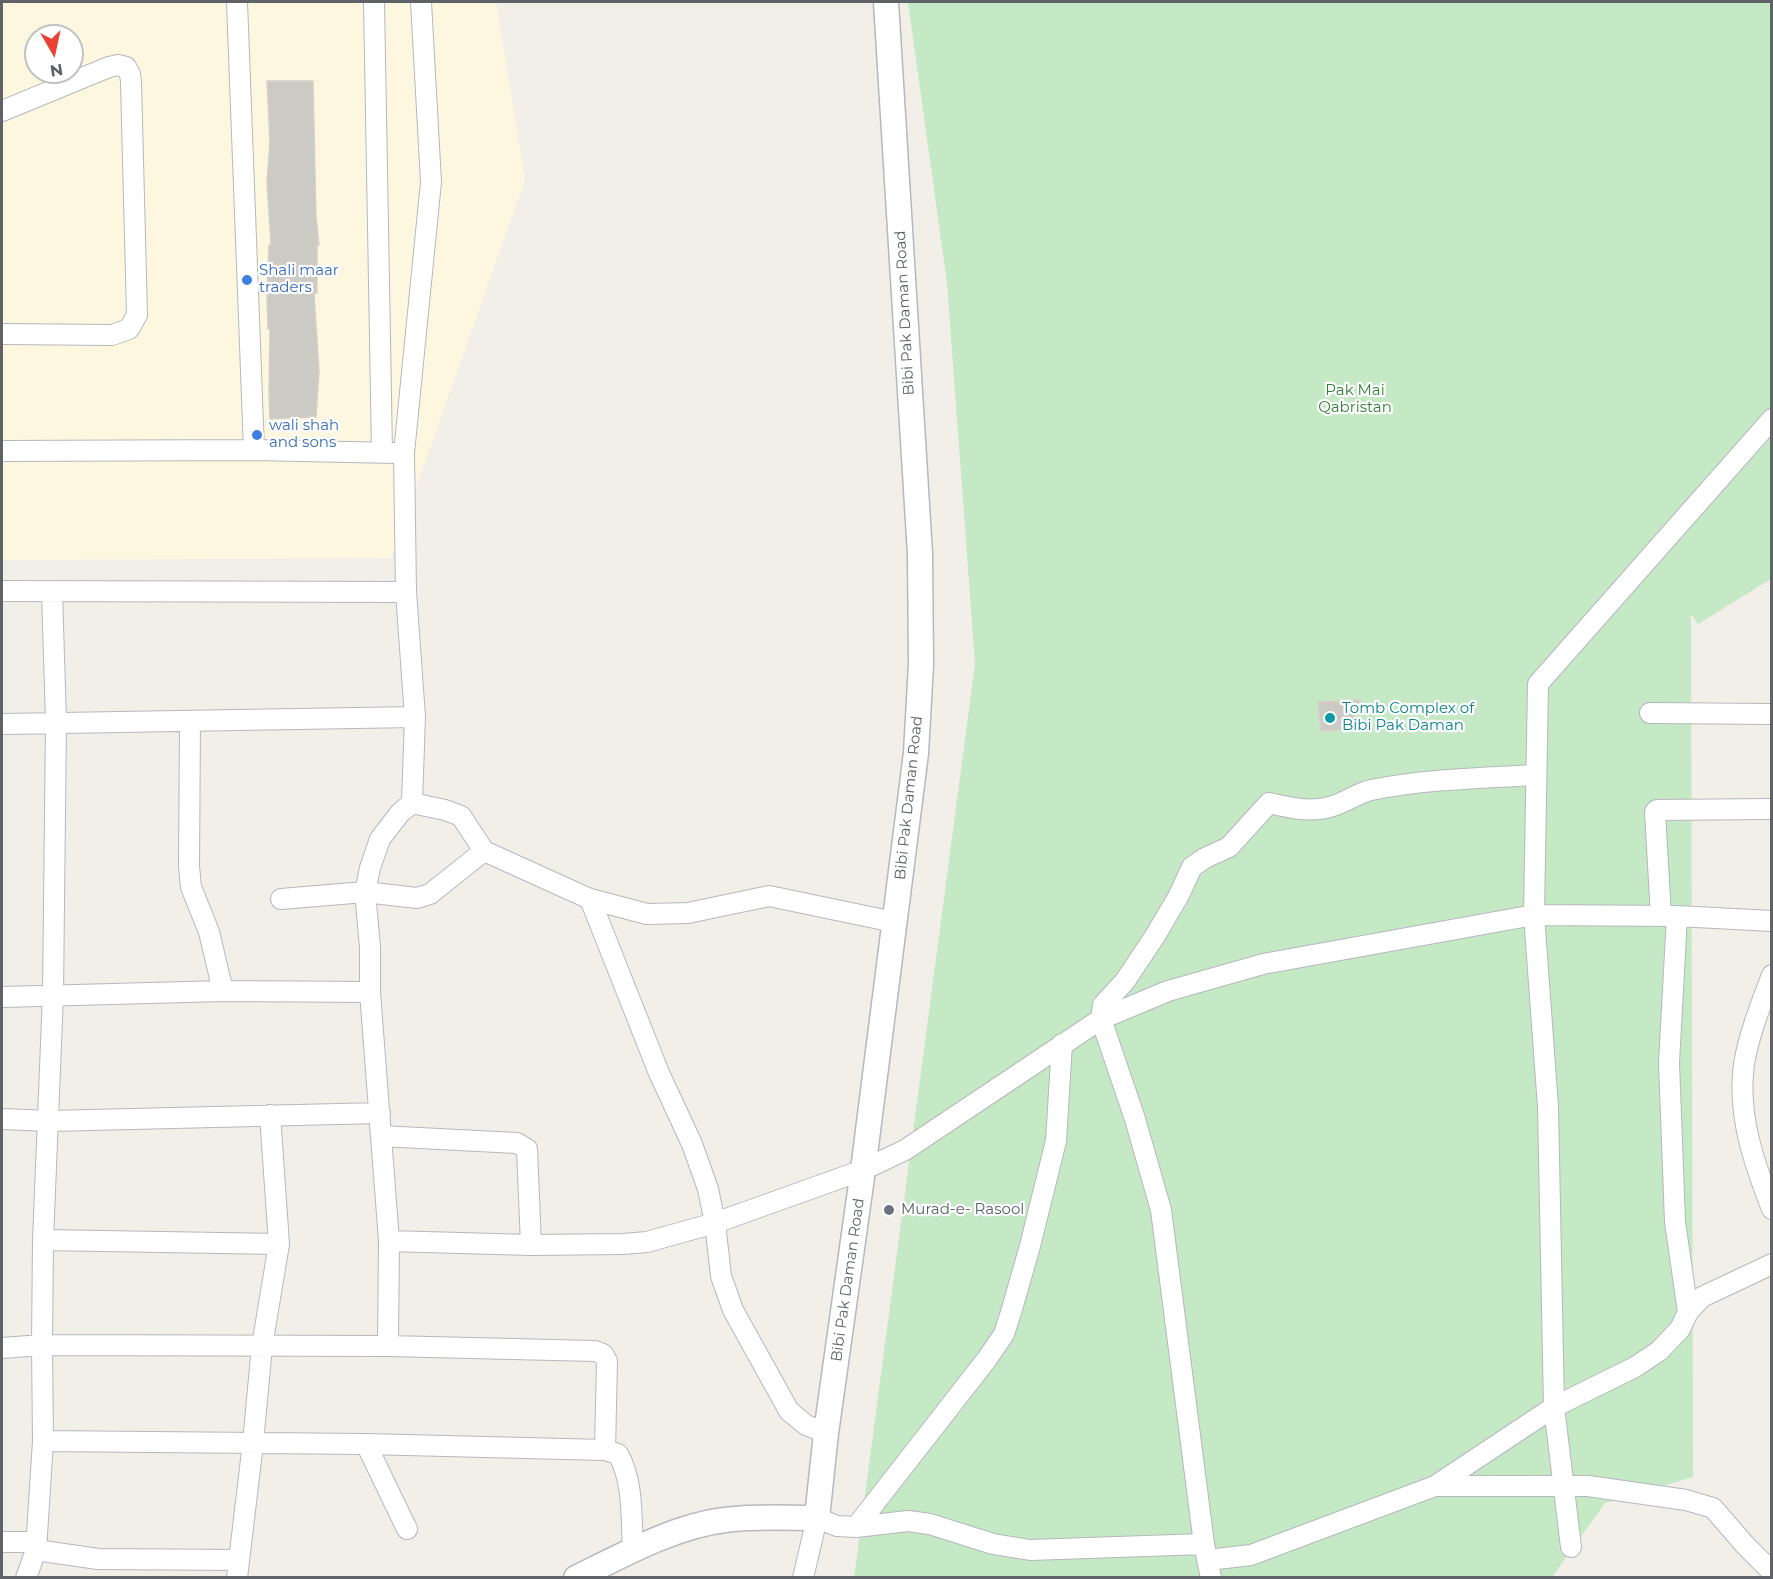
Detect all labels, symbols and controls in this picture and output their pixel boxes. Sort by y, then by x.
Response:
north arrow [24,24,84,84]
text: N [49,60,64,81]
street label: Bibi Pak Daman Road [892,230,918,396]
place label: Shali maar traders [259,262,339,297]
marker: Shali maar traders [240,273,254,287]
park label: Pak Mai Qabristan [1318,382,1392,417]
place label: wali shah and sons [269,417,339,452]
marker: wali shah and sons [250,428,264,442]
place label: Tomb Complex of Bibi Pak Daman [1342,700,1474,735]
marker: Tomb Complex of Bibi Pak Daman [1323,711,1337,725]
street label: Bibi Pak Daman Road [891,715,927,881]
street label: Bibi Pak Daman Road [828,1197,868,1363]
place label: Murad-e- Rasool [901,1201,1024,1219]
marker: Murad-e- Rasool [882,1203,896,1217]

